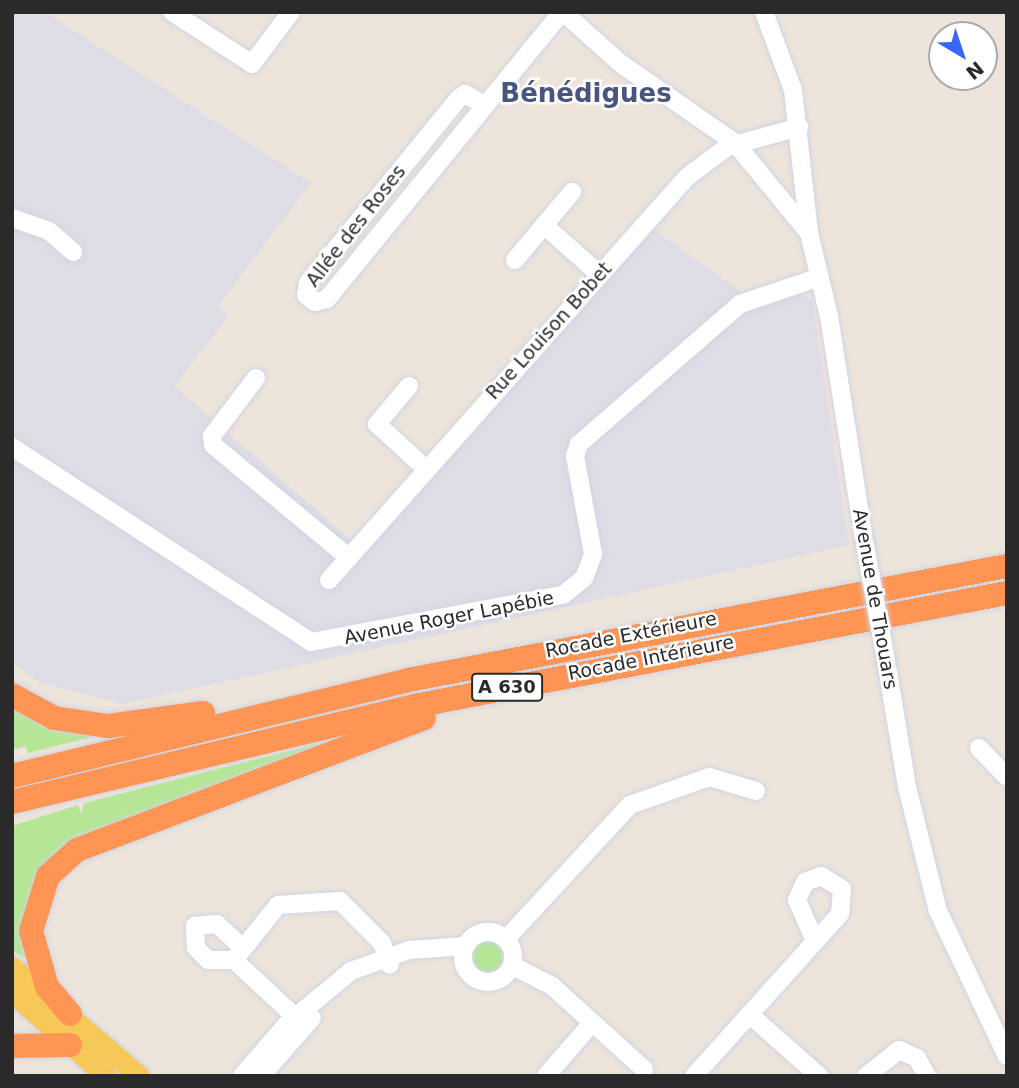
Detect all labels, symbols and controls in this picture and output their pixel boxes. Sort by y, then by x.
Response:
north arrow [928,21,998,91]
text: N [962,57,988,84]
district label: Bénédigues [500,78,672,110]
street label: Allée des Roses [301,161,411,291]
street label: Rue Louison Bobet [481,258,617,404]
street label: Avenue de Thouars [848,507,902,691]
street label: Avenue Roger Lapébie [342,586,556,650]
street label: Rocade Extérieure [543,607,719,663]
street label: Rocade Intérieure [566,631,736,685]
road number: A 630 [470,672,544,702]

